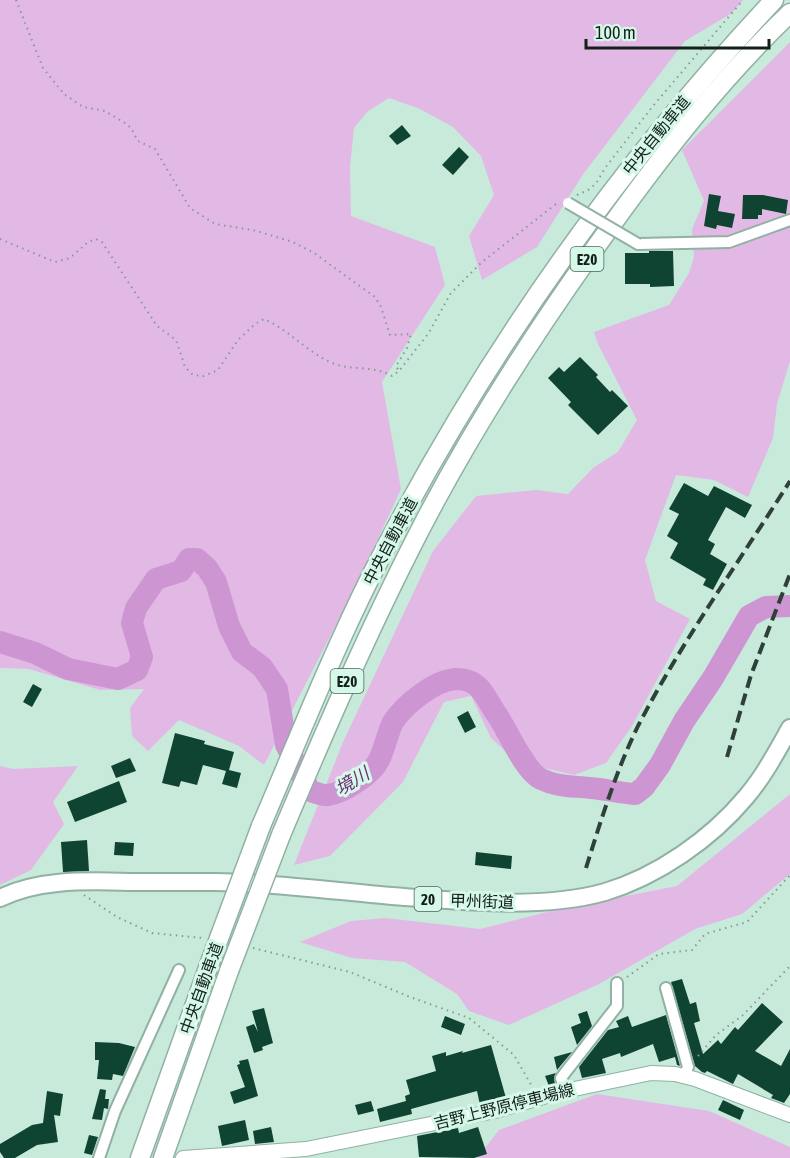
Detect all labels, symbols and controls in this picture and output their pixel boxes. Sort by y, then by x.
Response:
scale bar [586,12,769,50]
text: 100 m [595,22,636,43]
street label: 中央自動車道 [619,92,693,178]
road number: E20 [570,247,604,271]
street label: 中央自動車道 [360,494,420,588]
road number: E20 [330,669,364,693]
water label: 境川 [331,762,375,799]
road number: 20 [414,887,442,911]
street label: 甲州街道 [450,891,514,911]
street label: 中央自動車道 [176,940,226,1036]
street label: 吉野上野原停車場線 [432,1080,576,1132]

